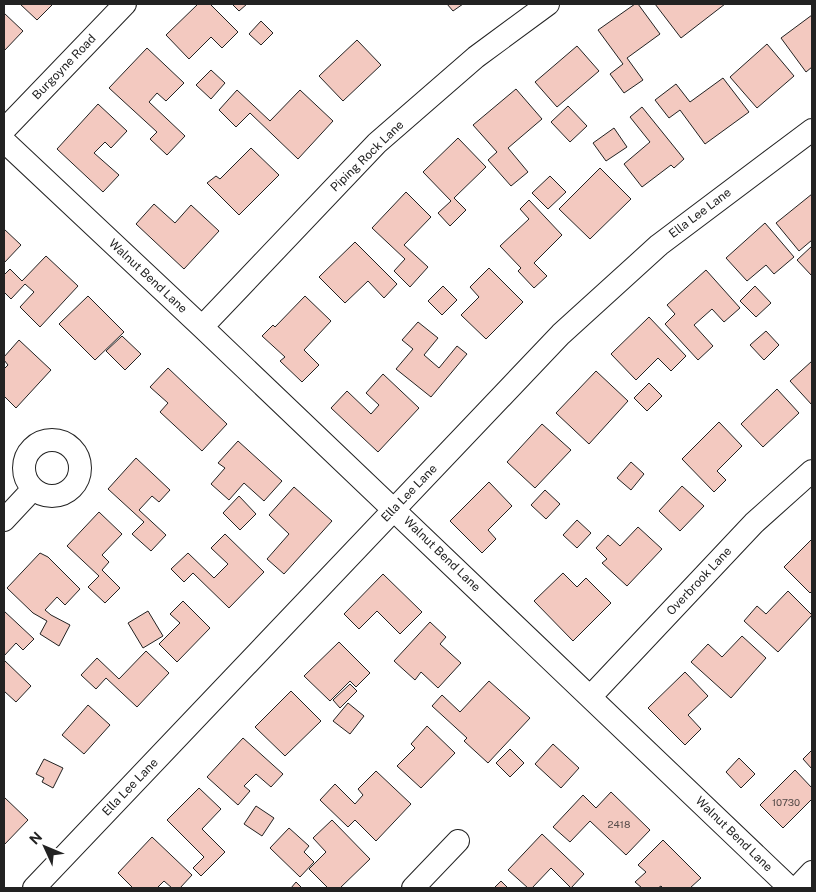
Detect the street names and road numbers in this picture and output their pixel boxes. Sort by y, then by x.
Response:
street label: Burgoyne Road [29,32,99,102]
street label: Piping Rock Lane [328,117,407,194]
street label: Ella Lee Lane [666,185,734,241]
street label: Walnut Bend Lane [106,236,190,316]
street label: Ella Lee Lane [378,461,440,525]
street label: Walnut Bend Lane [401,514,484,594]
street label: Overbrook Lane [664,544,734,618]
street label: Ella Lee Lane [99,755,161,819]
street label: Walnut Bend Lane [693,794,776,874]

